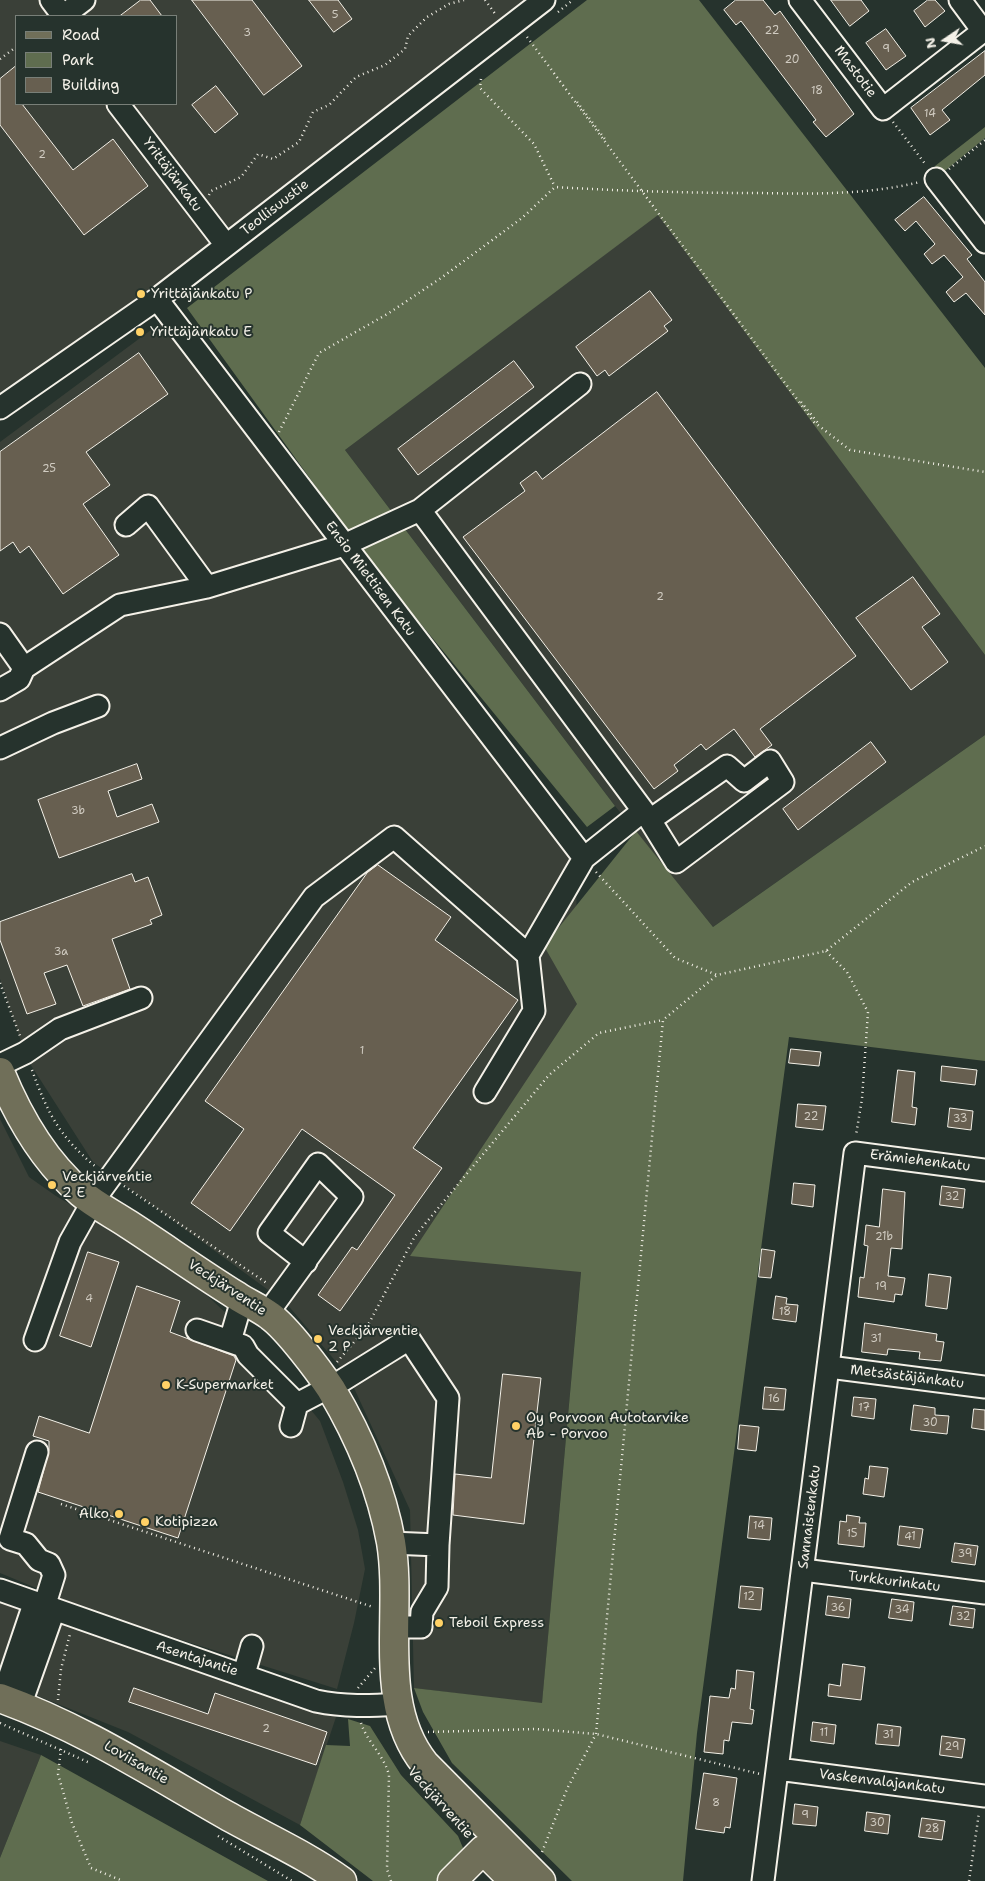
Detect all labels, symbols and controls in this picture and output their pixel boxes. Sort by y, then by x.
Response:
house number: 5 [332,8,338,22]
legend [15,15,178,105]
north arrow [920,15,970,65]
house number: 22 [765,24,779,38]
text: Road [62,25,100,45]
house number: 3 [243,26,251,40]
text: N [920,36,940,50]
house number: 9 [882,42,890,56]
street label: Mastotie [830,43,880,101]
text: Park [62,50,94,70]
house number: 20 [784,53,800,67]
text: Building [62,75,119,95]
house number: 18 [811,84,823,98]
house number: 14 [924,107,936,121]
street label: Yrittäjänkatu [139,135,205,215]
house number: 2 [38,148,46,162]
street label: Teollisuustie [238,176,312,240]
place label: Yrittäjänkatu P [151,286,252,302]
marker: Yrittäjänkatu P [135,288,147,300]
place label: Yrittäjänkatu E [150,324,252,340]
marker: Yrittäjänkatu E [134,326,146,338]
house number: 25 [42,462,56,476]
street label: Ensio Miettisen Katu [321,518,419,640]
house number: 2 [656,590,664,604]
house number: 3b [71,804,85,818]
house number: 3a [54,945,68,959]
house number: 1 [360,1044,364,1058]
house number: 22 [804,1110,818,1124]
house number: 33 [953,1112,967,1126]
street label: Erämiehenkatu [869,1147,971,1175]
place label: Veckjärventie 2 E [62,1169,153,1202]
marker: Veckjärventie 2 E [46,1179,58,1191]
house number: 32 [945,1190,959,1204]
house number: 21b [875,1230,893,1244]
street label: Veckjärventie [184,1256,270,1320]
house number: 19 [875,1280,887,1294]
house number: 4 [85,1292,93,1306]
house number: 18 [779,1305,791,1319]
place label: Veckjärventie 2 P [328,1323,419,1355]
house number: 31 [870,1332,882,1346]
marker: Veckjärventie 2 P [312,1333,324,1345]
street label: Metsästäjänkatu [849,1362,965,1392]
place label: K-Supermarket [176,1377,274,1393]
marker: K-Supermarket [160,1379,172,1391]
house number: 16 [768,1392,780,1406]
house number: 17 [858,1401,870,1415]
place label: Oy Porvoon Autotarvike Ab - Porvoo [526,1410,689,1442]
house number: 30 [922,1416,938,1430]
marker: Oy Porvoon Autotarvike Ab - Porvoo [510,1420,522,1432]
street label: Sannaistenkatu [795,1464,825,1570]
place label: Alko [79,1506,109,1522]
marker: Alko [113,1508,125,1520]
place label: Kotipizza [155,1514,218,1530]
marker: Kotipizza [139,1516,151,1528]
house number: 14 [753,1519,765,1533]
house number: 15 [846,1527,858,1541]
house number: 41 [904,1530,916,1544]
house number: 39 [958,1547,972,1561]
street label: Turkkurinkatu [847,1568,941,1596]
house number: 12 [743,1590,755,1604]
house number: 36 [830,1601,846,1615]
house number: 34 [895,1603,909,1617]
house number: 32 [956,1610,970,1624]
place label: Teboil Express [449,1615,544,1631]
marker: Teboil Express [433,1617,445,1629]
street label: Asentajantie [154,1638,240,1680]
house number: 2 [262,1722,270,1736]
house number: 11 [820,1726,828,1740]
house number: 31 [882,1728,894,1742]
street label: Loviisantie [101,1738,171,1788]
house number: 29 [945,1740,959,1754]
street label: Veckjärventie [403,1764,477,1842]
street label: Vaskenvalajankatu [818,1766,946,1798]
house number: 8 [712,1796,720,1810]
house number: 9 [801,1808,809,1822]
house number: 30 [869,1816,885,1830]
house number: 28 [924,1822,940,1836]

